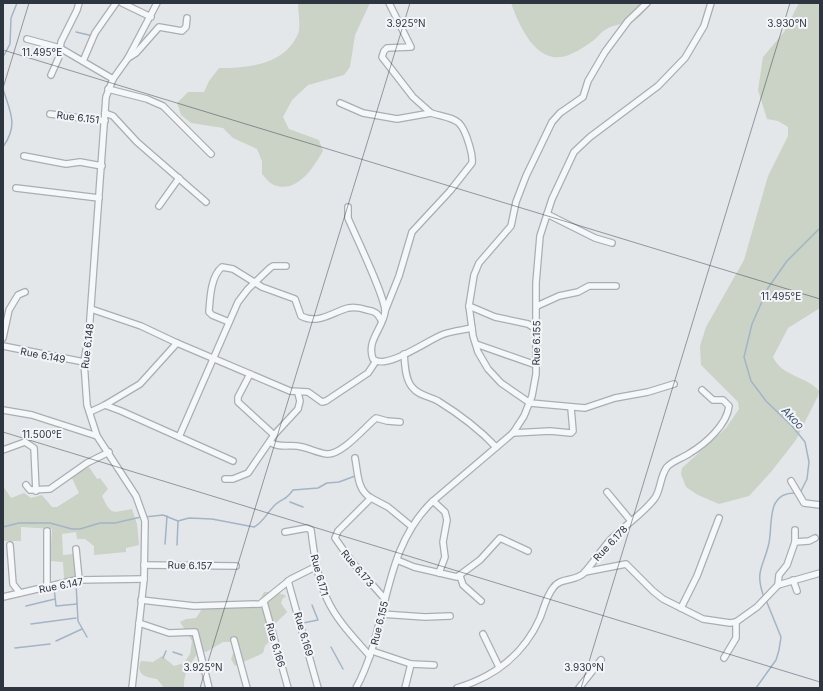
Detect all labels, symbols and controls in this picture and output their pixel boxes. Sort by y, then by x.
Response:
text: 3.925°N [386,17,426,29]
text: 3.930°N [767,17,807,29]
text: 11.495°E [22,46,62,58]
street label: Rue 6.151 [56,108,100,126]
text: 11.495°E [761,290,801,302]
street label: Rue 6.155 [530,320,542,366]
street label: Rue 6.148 [78,323,96,369]
street label: Rue 6.149 [19,345,67,365]
water label: Akoo [778,403,808,433]
text: 11.500°E [22,428,62,440]
street label: Rue 6.178 [590,523,630,563]
street label: Rue 6.173 [339,547,377,589]
street label: Rue 6.171 [309,553,331,597]
street label: Rue 6.157 [168,559,213,571]
street label: Rue 6.147 [38,575,85,595]
street label: Rue 6.155 [368,600,390,646]
street label: Rue 6.169 [292,611,316,657]
street label: Rue 6.166 [264,622,288,668]
text: 3.925°N [183,661,223,673]
text: 3.930°N [564,661,604,673]

